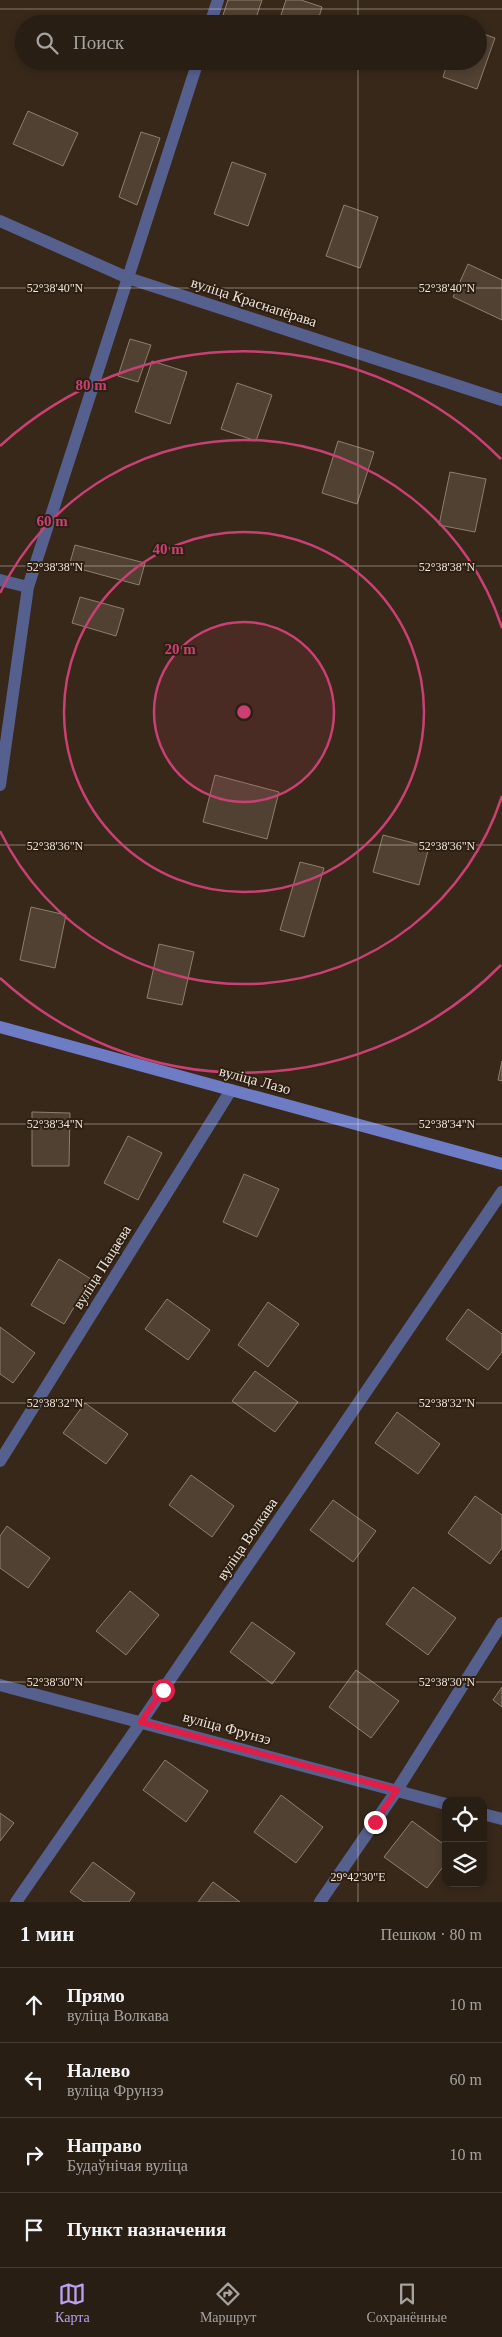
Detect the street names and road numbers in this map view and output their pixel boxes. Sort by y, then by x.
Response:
street label: вуліца Краснапёрава [189,274,319,330]
street label: вуліца Лазо [217,1063,293,1097]
street label: вуліца Пацаева [70,1222,134,1312]
street label: вуліца Волкава [214,1495,281,1583]
street label: вуліца Фрунзэ [181,1709,273,1747]

